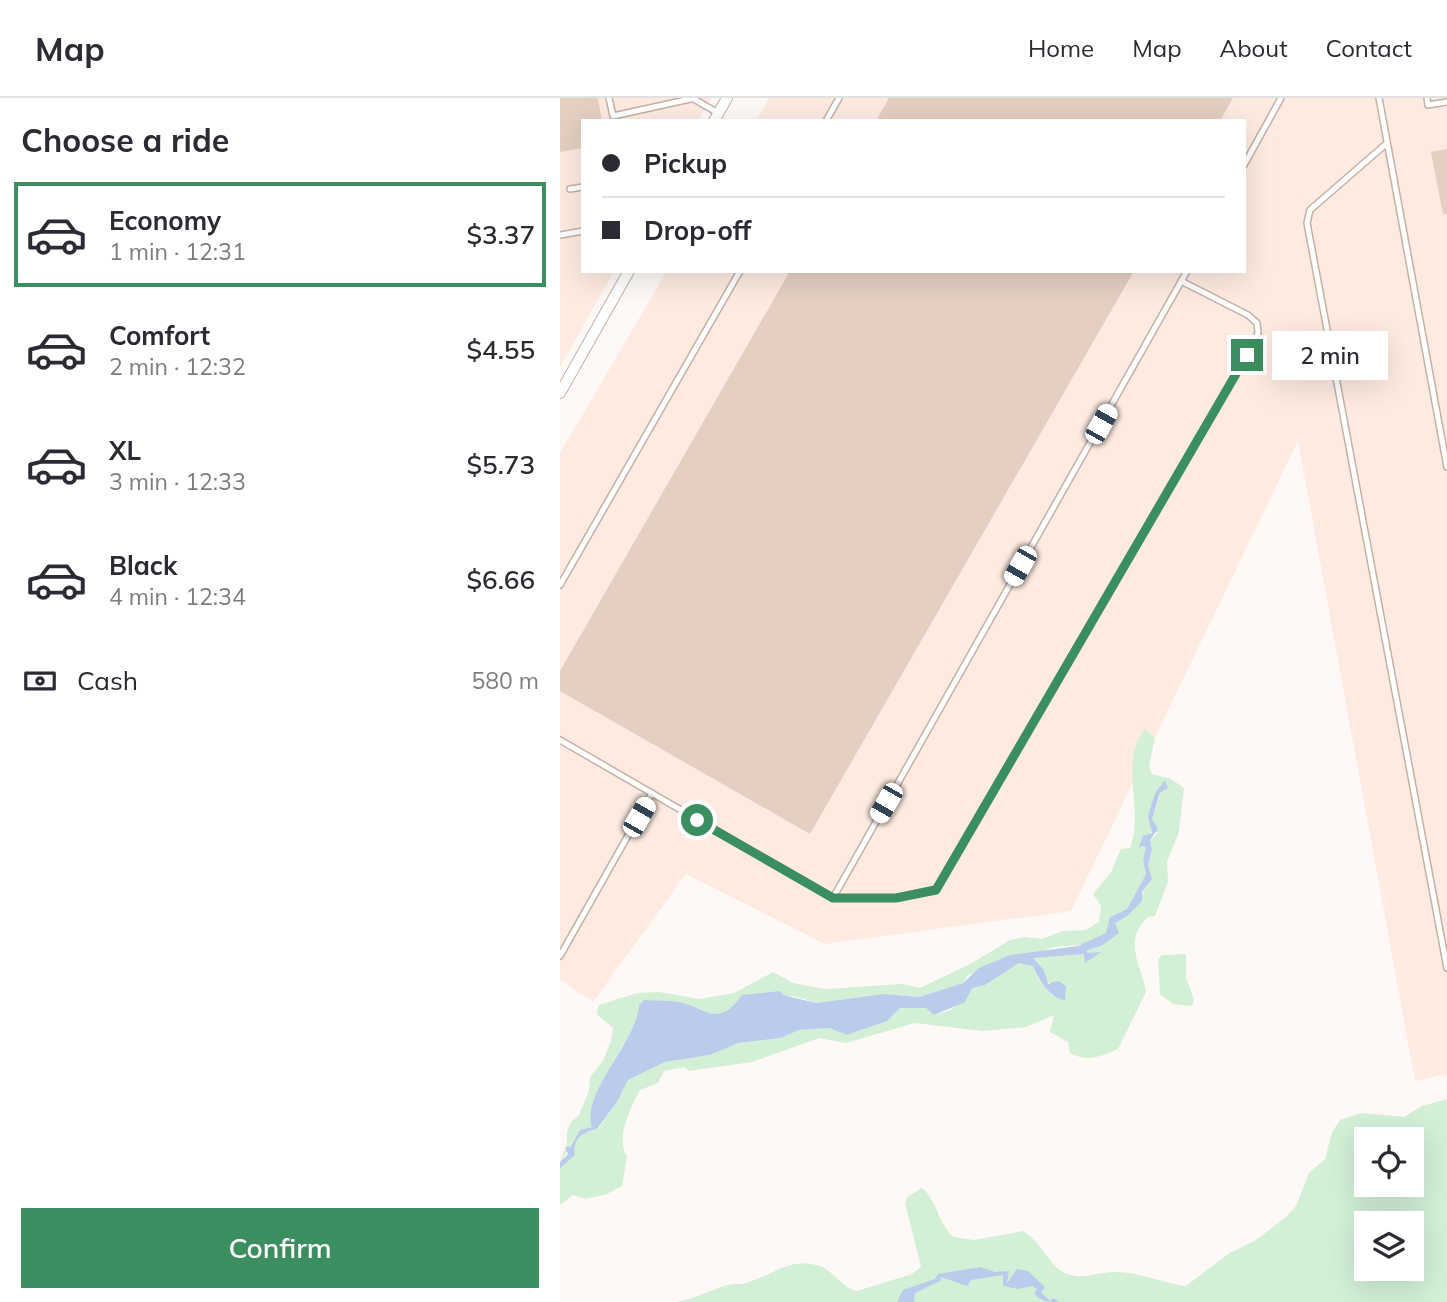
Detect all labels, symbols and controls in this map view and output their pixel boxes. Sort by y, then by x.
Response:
text: Map [35,28,105,69]
text: Home [1028,33,1094,63]
text: Map [1132,33,1182,63]
text: About [1220,33,1288,63]
text: Contact [1326,33,1412,63]
text: Choose a ride [21,120,229,160]
text: Pickup [644,147,727,180]
icon: car [25,203,88,266]
text: Economy [109,204,221,237]
text: Drop-off [644,214,751,247]
text: $3.37 [466,218,535,251]
text: 1 min · 12:31 [109,237,246,266]
icon: car [25,318,88,381]
text: Comfort [109,319,210,352]
callout: 2 min [1272,330,1387,380]
text: $4.55 [466,333,535,366]
route end [1231,339,1263,371]
text: 2 min [1300,341,1360,370]
text: 2 min · 12:32 [109,352,246,381]
car [1082,401,1121,447]
icon: car [25,433,88,496]
text: XL [109,434,141,467]
text: $5.73 [466,448,535,481]
text: 3 min · 12:33 [109,467,246,496]
car [1001,543,1040,589]
icon: car [25,548,88,611]
text: Black [109,549,177,582]
text: $6.66 [466,563,535,596]
text: 4 min · 12:34 [109,582,246,611]
icon: cash [21,662,59,700]
text: Cash [77,664,138,697]
text: 580 m [471,666,539,695]
car [867,780,906,826]
car [620,794,659,840]
route start [681,804,713,836]
map controls [1354,1127,1424,1281]
button: locate [1354,1127,1424,1197]
button: Confirm [21,1208,539,1288]
button: layers [1354,1211,1424,1281]

